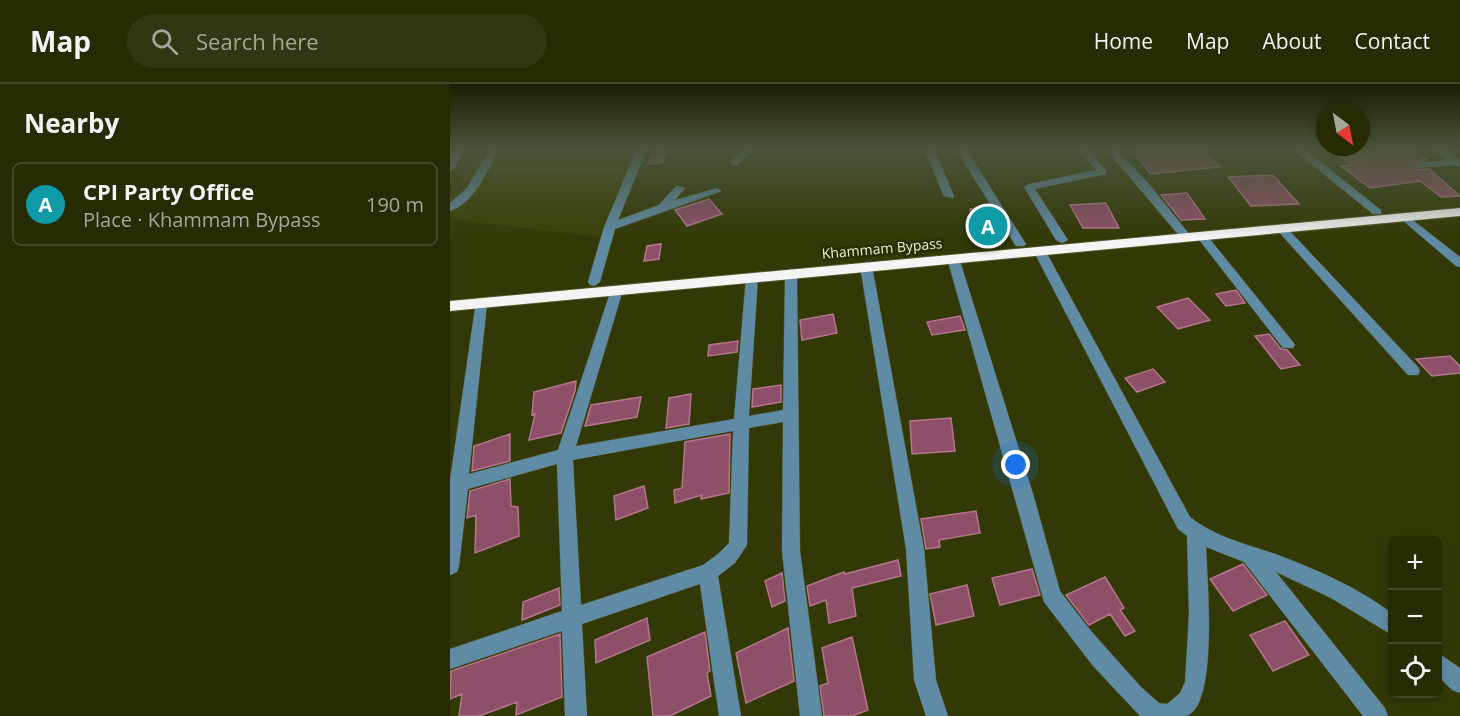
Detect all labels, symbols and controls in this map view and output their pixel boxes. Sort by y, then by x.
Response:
search box [127,14,547,68]
text: Map [30,22,91,60]
icon: search [148,25,181,58]
text: Search here [196,26,319,56]
text: Home [1094,27,1153,55]
text: Map [1186,27,1229,55]
text: About [1262,27,1322,55]
text: Contact [1355,27,1430,55]
north arrow [1316,102,1370,156]
text: Nearby [24,105,119,141]
text: CPI Party Office [83,176,254,206]
text: A [39,191,52,218]
text: 190 m [366,191,424,218]
pin: A [968,204,1008,248]
text: Place · Khammam Bypass [83,206,320,233]
street label: Khammam Bypass [821,233,943,263]
your location [1001,450,1030,479]
map controls [1388,536,1442,698]
button: + [1388,536,1442,590]
button: − [1388,590,1442,644]
button: locate [1388,644,1442,698]

